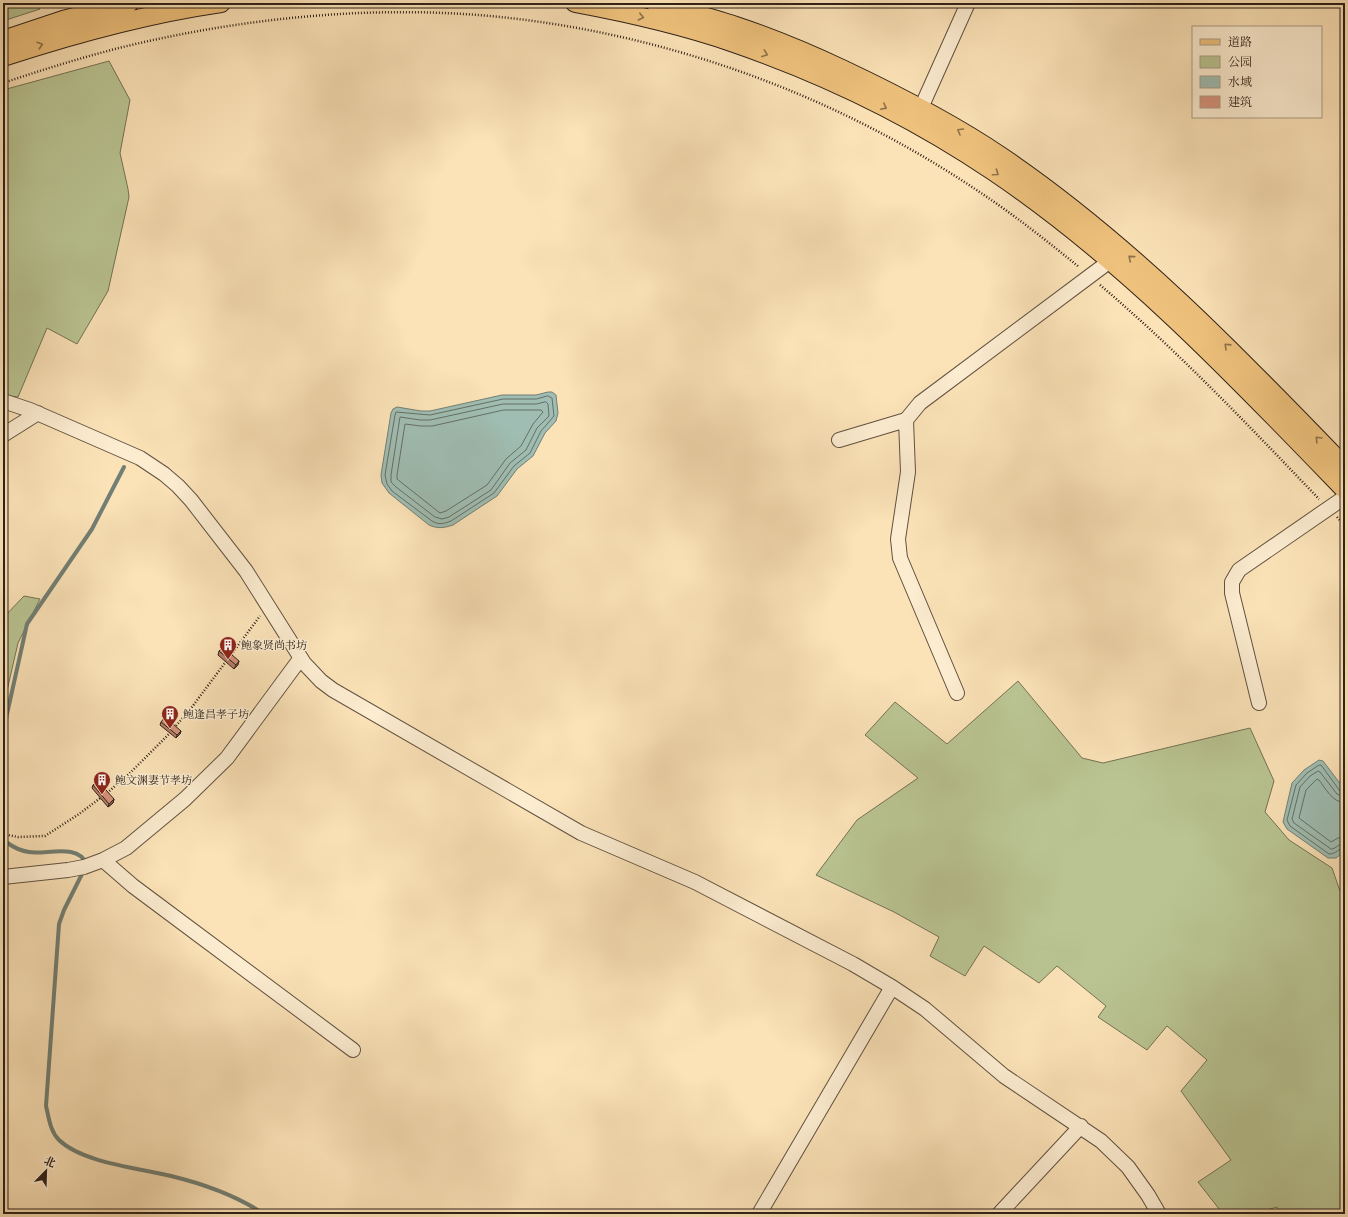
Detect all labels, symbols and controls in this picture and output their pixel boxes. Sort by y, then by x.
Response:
one-way arrow [638,12,644,20]
legend [1192,26,1322,118]
text: 道路 [1228,34,1252,49]
one-way arrow [36,41,43,50]
one-way arrow [761,50,768,58]
text: 公园 [1228,54,1252,69]
text: 水域 [1228,74,1252,89]
text: 建筑 [1228,94,1252,109]
one-way arrow [879,103,887,110]
one-way arrow [956,128,964,135]
one-way arrow [992,168,999,176]
one-way arrow [1129,255,1136,262]
one-way arrow [1224,343,1232,351]
one-way arrow [1315,436,1323,444]
building icon: 鲍象贤尚书坊 [218,635,238,660]
place label: 鲍象贤尚书坊 [241,638,307,652]
building icon: 鲍逢昌孝子坊 [160,704,180,729]
place label: 鲍逢昌孝子坊 [183,707,249,721]
building icon: 鲍文渊妻节孝坊 [92,770,112,795]
place label: 鲍文渊妻节孝坊 [115,773,192,787]
north arrow [26,1151,66,1191]
text: 北 [42,1153,58,1170]

